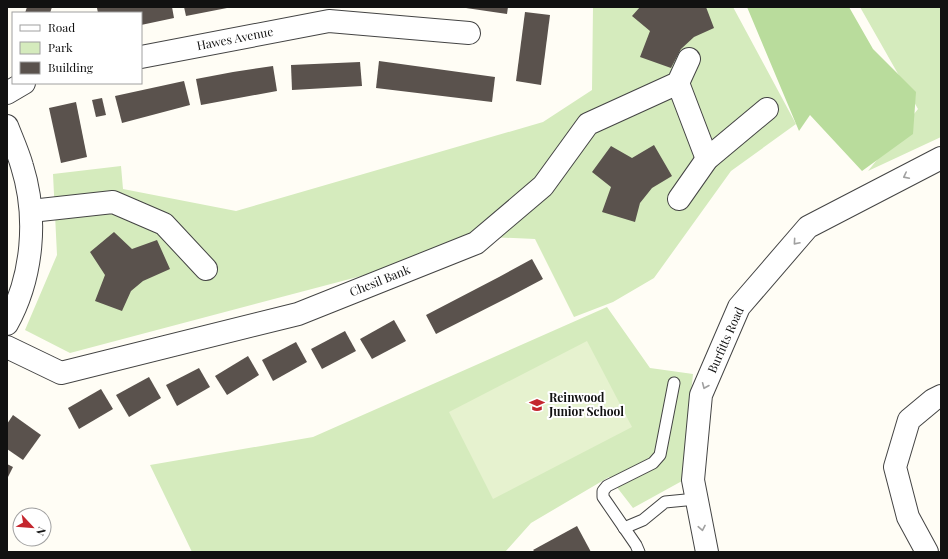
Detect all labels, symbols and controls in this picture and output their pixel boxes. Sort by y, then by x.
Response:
legend [12,12,142,84]
text: Road [48,19,75,35]
street label: Hawes Avenue [195,23,274,53]
text: Park [48,39,73,55]
text: Building [48,59,94,75]
one-way arrow [903,171,911,179]
one-way arrow [793,237,800,244]
street label: Chesil Bank [347,261,413,299]
street label: Burfitts Road [703,304,747,375]
one-way arrow [702,382,710,389]
place label: Reinwood Junior School [548,389,624,419]
school or university icon: Reinwood Junior School [528,396,546,414]
north arrow [12,507,52,547]
one-way arrow [698,524,706,531]
text: N [33,525,50,539]

